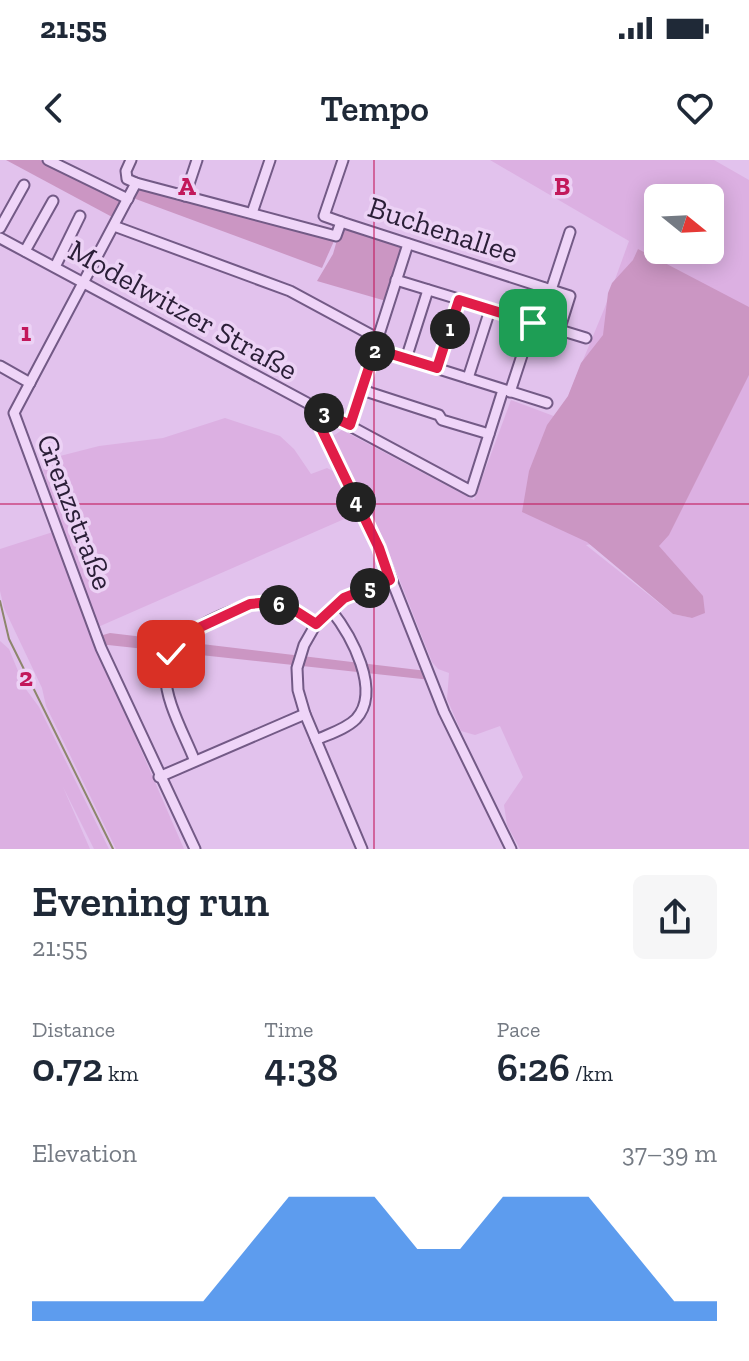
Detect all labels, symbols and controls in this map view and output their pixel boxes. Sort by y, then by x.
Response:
text: 21:55 [40,10,107,46]
icon: back [32,86,76,130]
icon: heart [673,86,717,130]
text: Tempo [320,87,429,130]
text: A [178,170,196,202]
text: B [554,170,570,202]
north arrow [644,184,724,264]
map controls [644,184,724,264]
street label: Buchenallee [363,189,523,271]
street label: Modelwitzer Straße [62,232,304,388]
pin [499,289,567,357]
icon: arrive [511,301,555,345]
pin: 1 [430,309,470,349]
text: 1 [446,315,454,342]
text: 1 [21,316,32,348]
pin: 2 [355,331,395,371]
text: 2 [369,337,381,364]
pin: 3 [304,393,344,433]
text: 3 [318,399,330,426]
street label: Grenzstraße [29,429,121,595]
pin: 4 [336,482,376,522]
text: 4 [350,488,362,515]
pin: 5 [350,568,390,608]
text: 5 [364,574,376,601]
pin: 6 [259,585,299,625]
text: 6 [273,591,285,618]
pin [137,620,205,688]
icon: check [149,632,193,676]
text: 2 [19,661,33,693]
text: Evening run [32,874,269,927]
button: share [633,875,717,959]
text: 21:55 [32,931,88,963]
text: Distance [32,1016,115,1043]
text: Time [264,1016,313,1043]
text: Pace [497,1016,540,1043]
text: 0.72 [32,1043,103,1091]
text: 4:38 [264,1043,338,1091]
text: 6:26 [497,1043,570,1091]
text: km [103,1060,139,1087]
text: /km [570,1060,613,1087]
text: Elevation [32,1137,137,1169]
text: 37–39 m [622,1137,717,1169]

